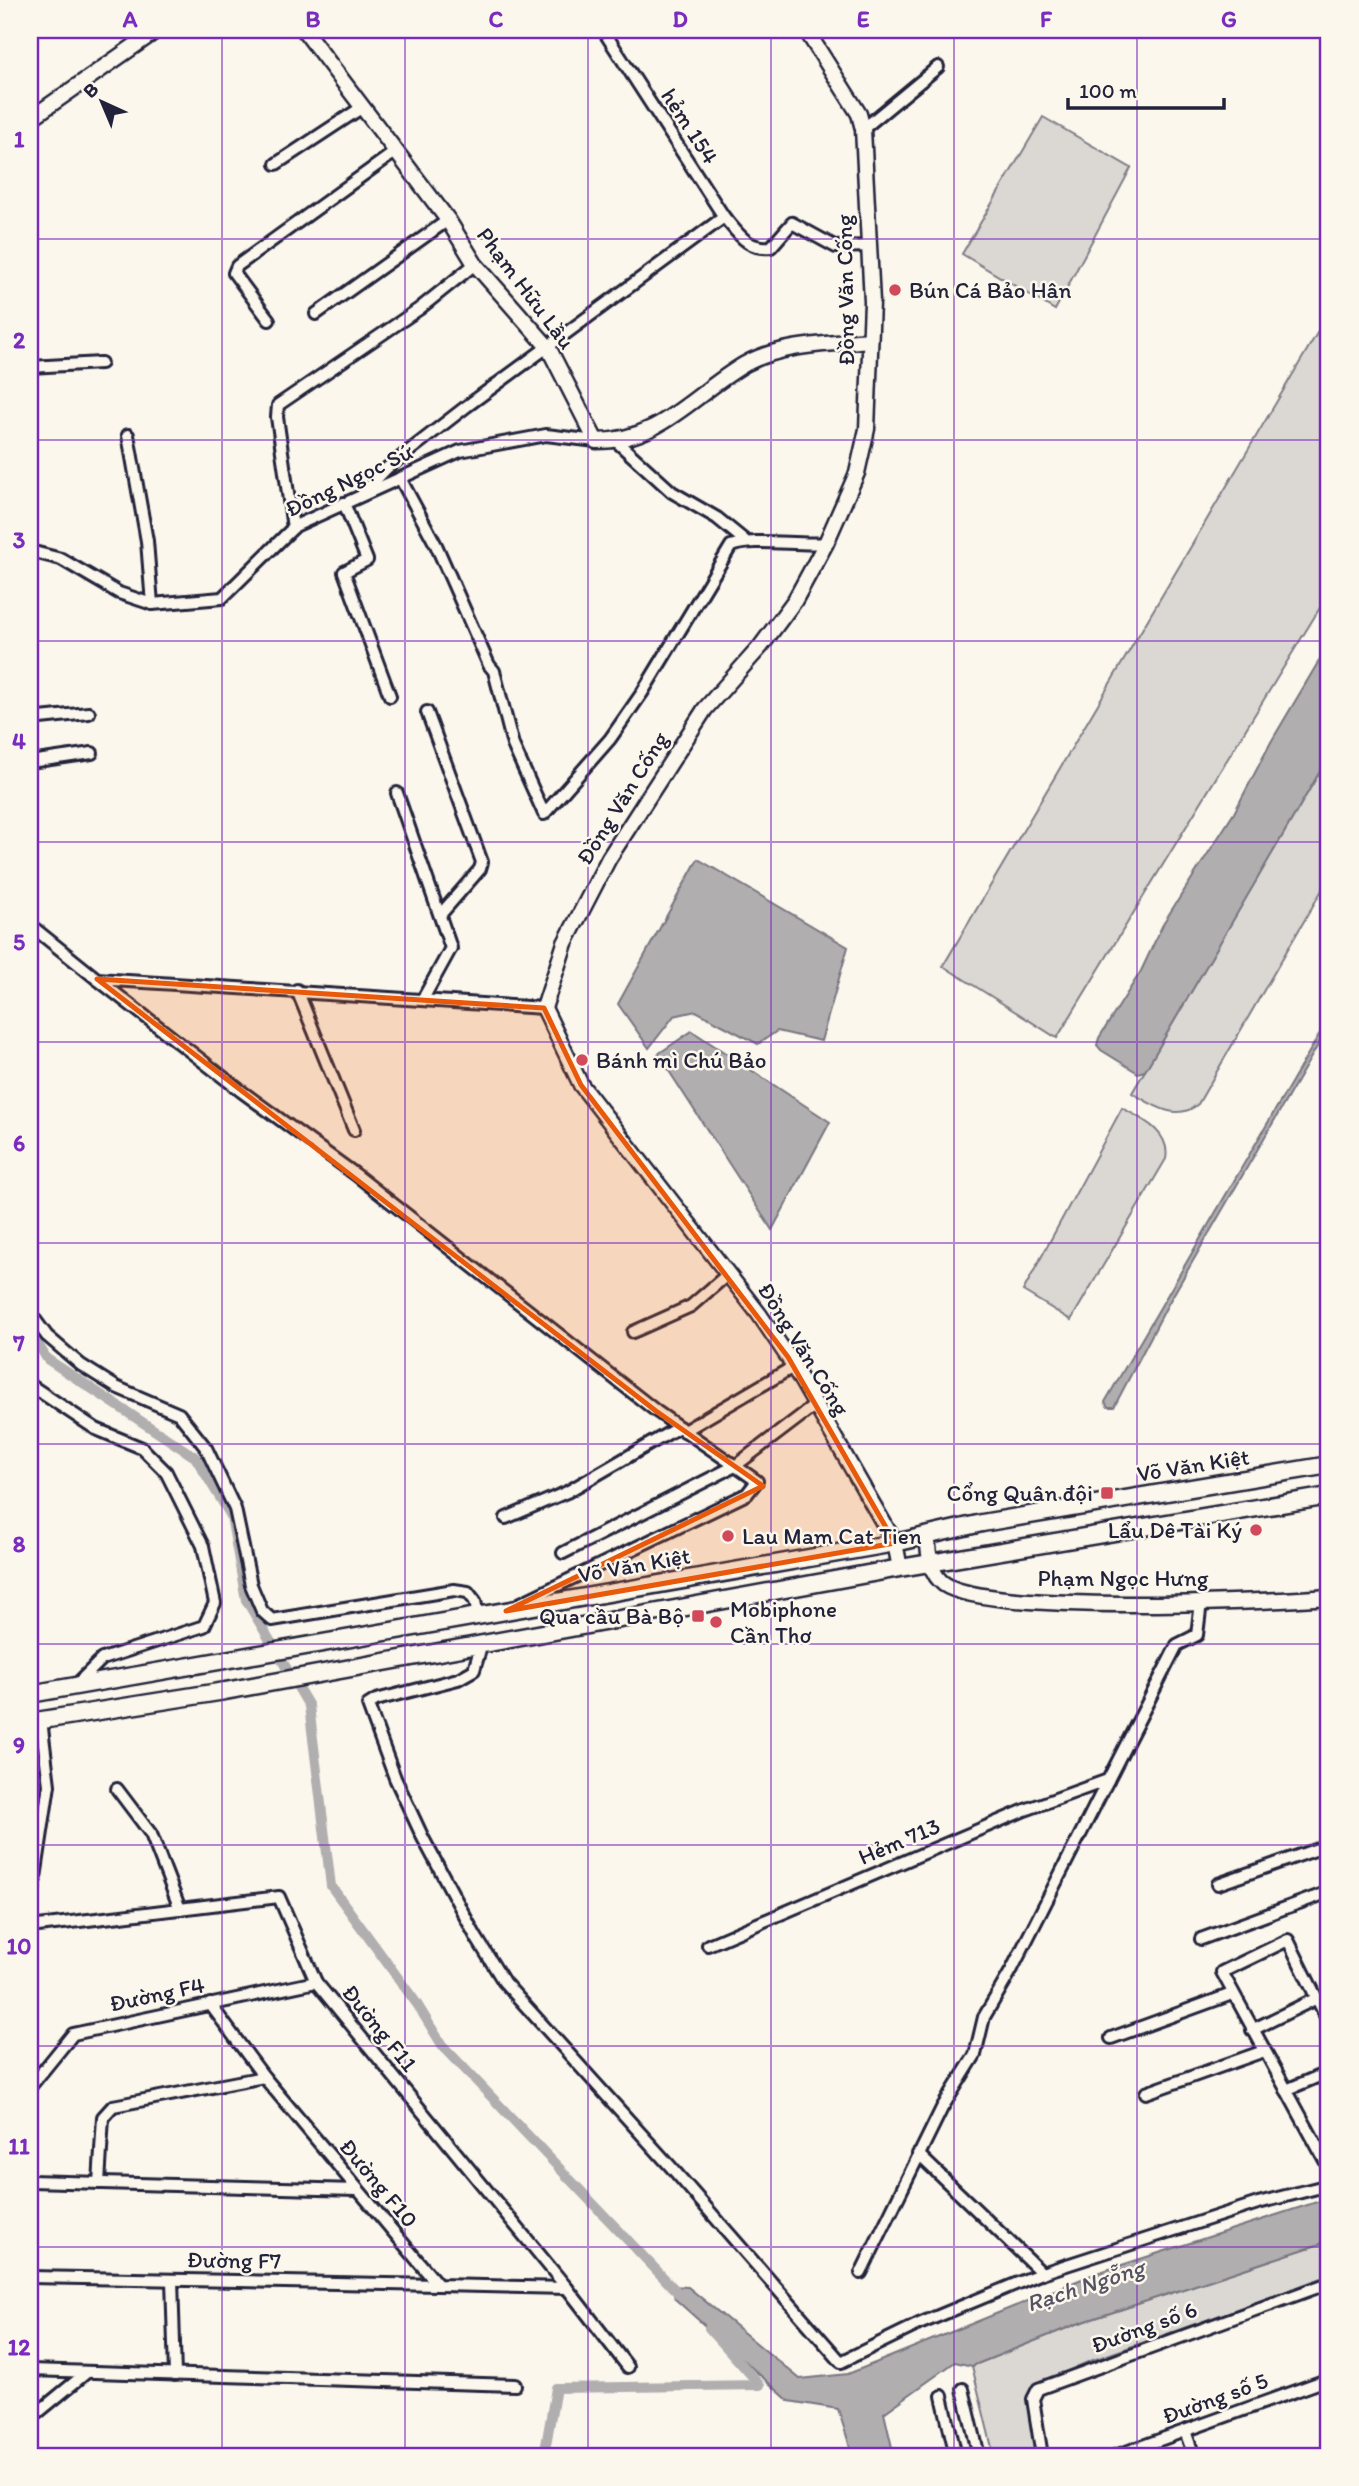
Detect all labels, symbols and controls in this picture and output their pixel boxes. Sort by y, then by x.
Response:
text: A [122,5,138,33]
text: B [306,5,321,33]
text: C [489,5,504,33]
text: D [672,5,688,33]
text: E [857,5,870,33]
text: F [1040,5,1053,33]
text: G [1221,5,1237,33]
north arrow [66,66,136,136]
scale bar [1068,66,1224,110]
text: B [78,78,103,103]
text: 100 m [1079,78,1137,103]
street label: hẻm 154 [655,83,725,169]
text: 1 [14,125,25,153]
street label: Đồng Văn Cống [830,214,860,366]
street label: Phạm Hữu Lầu [471,221,581,355]
place label: Bún Cá Bảo Hân [909,276,1072,304]
marker: Bún Cá Bảo Hân [887,282,903,298]
text: 2 [13,326,26,354]
street label: Đồng Ngọc Sứ [280,437,418,523]
text: 3 [13,526,26,554]
street label: Đồng Văn Cống [570,726,674,870]
text: 4 [12,727,26,755]
text: 5 [13,928,25,956]
place label: Bánh mì Chú Bảo [596,1046,767,1074]
marker: Bánh mì Chú Bảo [574,1052,590,1068]
text: 6 [13,1129,25,1157]
street label: Đồng Văn Cống [752,1277,856,1421]
text: 7 [12,1329,25,1357]
street label: Võ Văn Kiệt [1135,1442,1251,1488]
place label: Cổng Quân đội [947,1479,1093,1507]
marker: Cổng Quân đội [1099,1485,1115,1501]
place label: Lẩu Dê Tài Ký [1108,1516,1242,1544]
place label: Lau Mam Cat Tien [742,1522,922,1550]
marker: Lẩu Dê Tài Ký [1248,1522,1264,1538]
marker: Lau Mam Cat Tien [720,1528,736,1544]
text: 8 [13,1530,26,1558]
street label: Võ Văn Kiệt [576,1541,692,1589]
street label: Phạm Ngọc Hưng [1037,1564,1209,1592]
place label: Mobiphone Cần Thơ [730,1595,837,1649]
place label: Qua cầu Bà Bộ [539,1602,684,1630]
marker: Qua cầu Bà Bộ [690,1608,706,1624]
marker: Mobiphone Cần Thơ [708,1614,724,1630]
text: 9 [13,1731,25,1759]
street label: Hẻm 713 [854,1811,944,1871]
text: 10 [7,1932,31,1960]
street label: Đường F4 [107,1970,207,2018]
street label: Đường F11 [336,1979,424,2077]
text: 11 [8,2132,30,2160]
street label: Đường F10 [334,2133,424,2233]
street label: Đường F7 [187,2245,281,2275]
water label: Rạch Ngỗng [1022,2251,1150,2318]
street label: Đường số 6 [1087,2295,1201,2359]
text: 12 [8,2333,31,2361]
street label: Đường số 5 [1158,2366,1272,2430]

